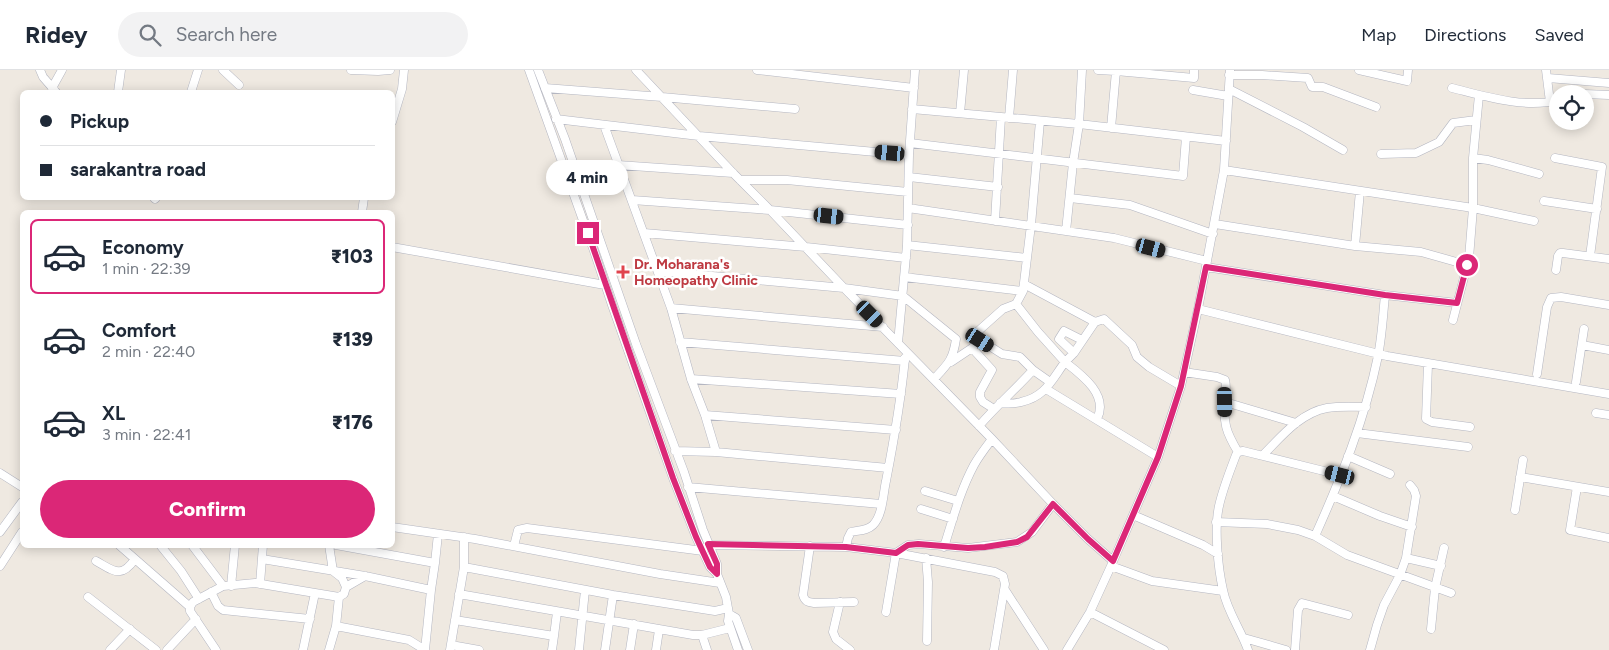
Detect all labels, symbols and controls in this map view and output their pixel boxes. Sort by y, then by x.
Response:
search box [118,12,468,57]
text: Ridey [25,20,88,49]
icon: search [136,21,164,49]
text: Search here [176,23,277,46]
text: Map [1361,24,1396,46]
text: Directions [1424,24,1506,46]
text: Saved [1534,24,1584,46]
map controls [1549,85,1594,130]
button: locate [1549,85,1594,130]
text: Pickup [70,110,129,133]
car [874,144,905,162]
text: sarakantra road [70,158,206,181]
callout: 4 min [547,160,629,196]
text: 4 min [566,168,608,187]
car [813,207,844,225]
route end [577,222,599,244]
icon: car [42,234,87,279]
text: Economy [102,236,184,259]
car [1134,237,1167,259]
text: ₹103 [331,245,373,268]
route start [1456,254,1478,276]
place label: Dr. Moharana's Homeopathy Clinic [634,256,758,289]
text: 1 min · 22:39 [102,259,190,278]
marker: Dr. Moharana's Homeopathy Clinic [616,265,630,279]
car [854,298,885,330]
icon: car [42,317,87,362]
text: Comfort [102,319,177,342]
car [963,326,996,354]
text: ₹139 [332,328,373,351]
text: 2 min · 22:40 [102,342,195,361]
car [1217,387,1232,417]
icon: car [42,400,87,445]
text: XL [102,402,125,425]
text: ₹176 [332,411,373,434]
text: 3 min · 22:41 [102,425,191,444]
car [1323,464,1356,486]
button: Confirm [40,480,375,538]

